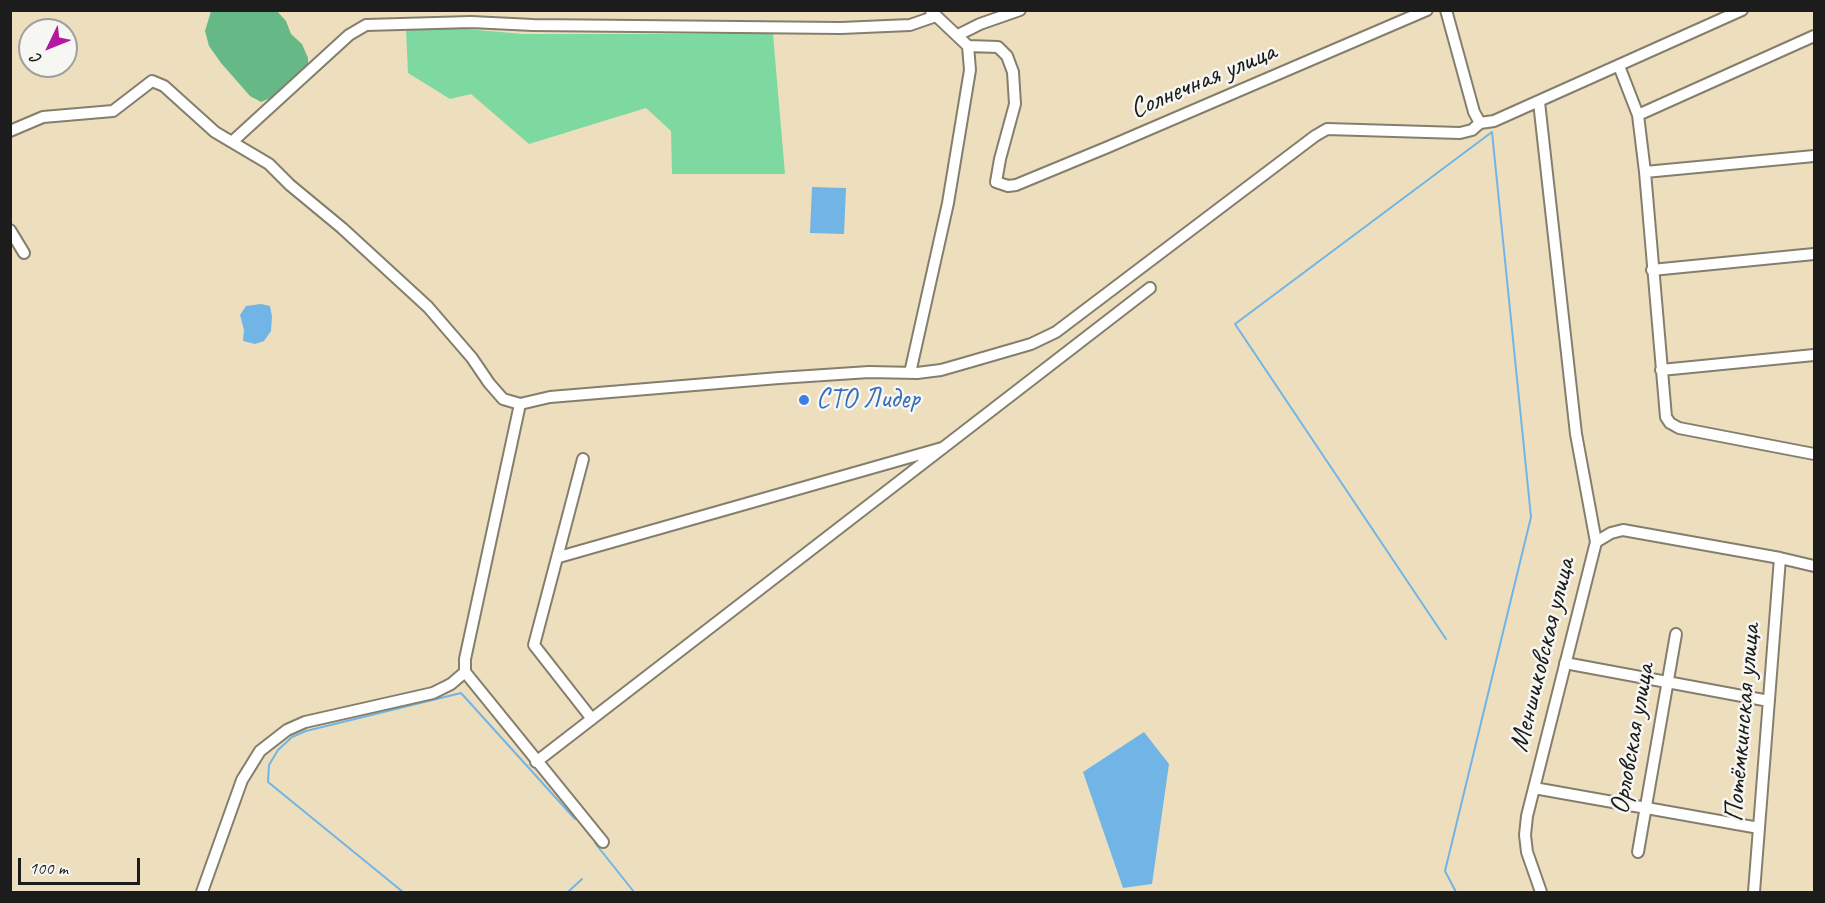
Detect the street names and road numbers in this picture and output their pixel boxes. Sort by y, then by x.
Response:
street label: Солнечная улица [1125,35,1281,127]
street label: Меншиковская улица [1503,555,1583,755]
street label: Потёмкинская улица [1718,623,1768,823]
street label: Орловская улица [1603,661,1663,817]

